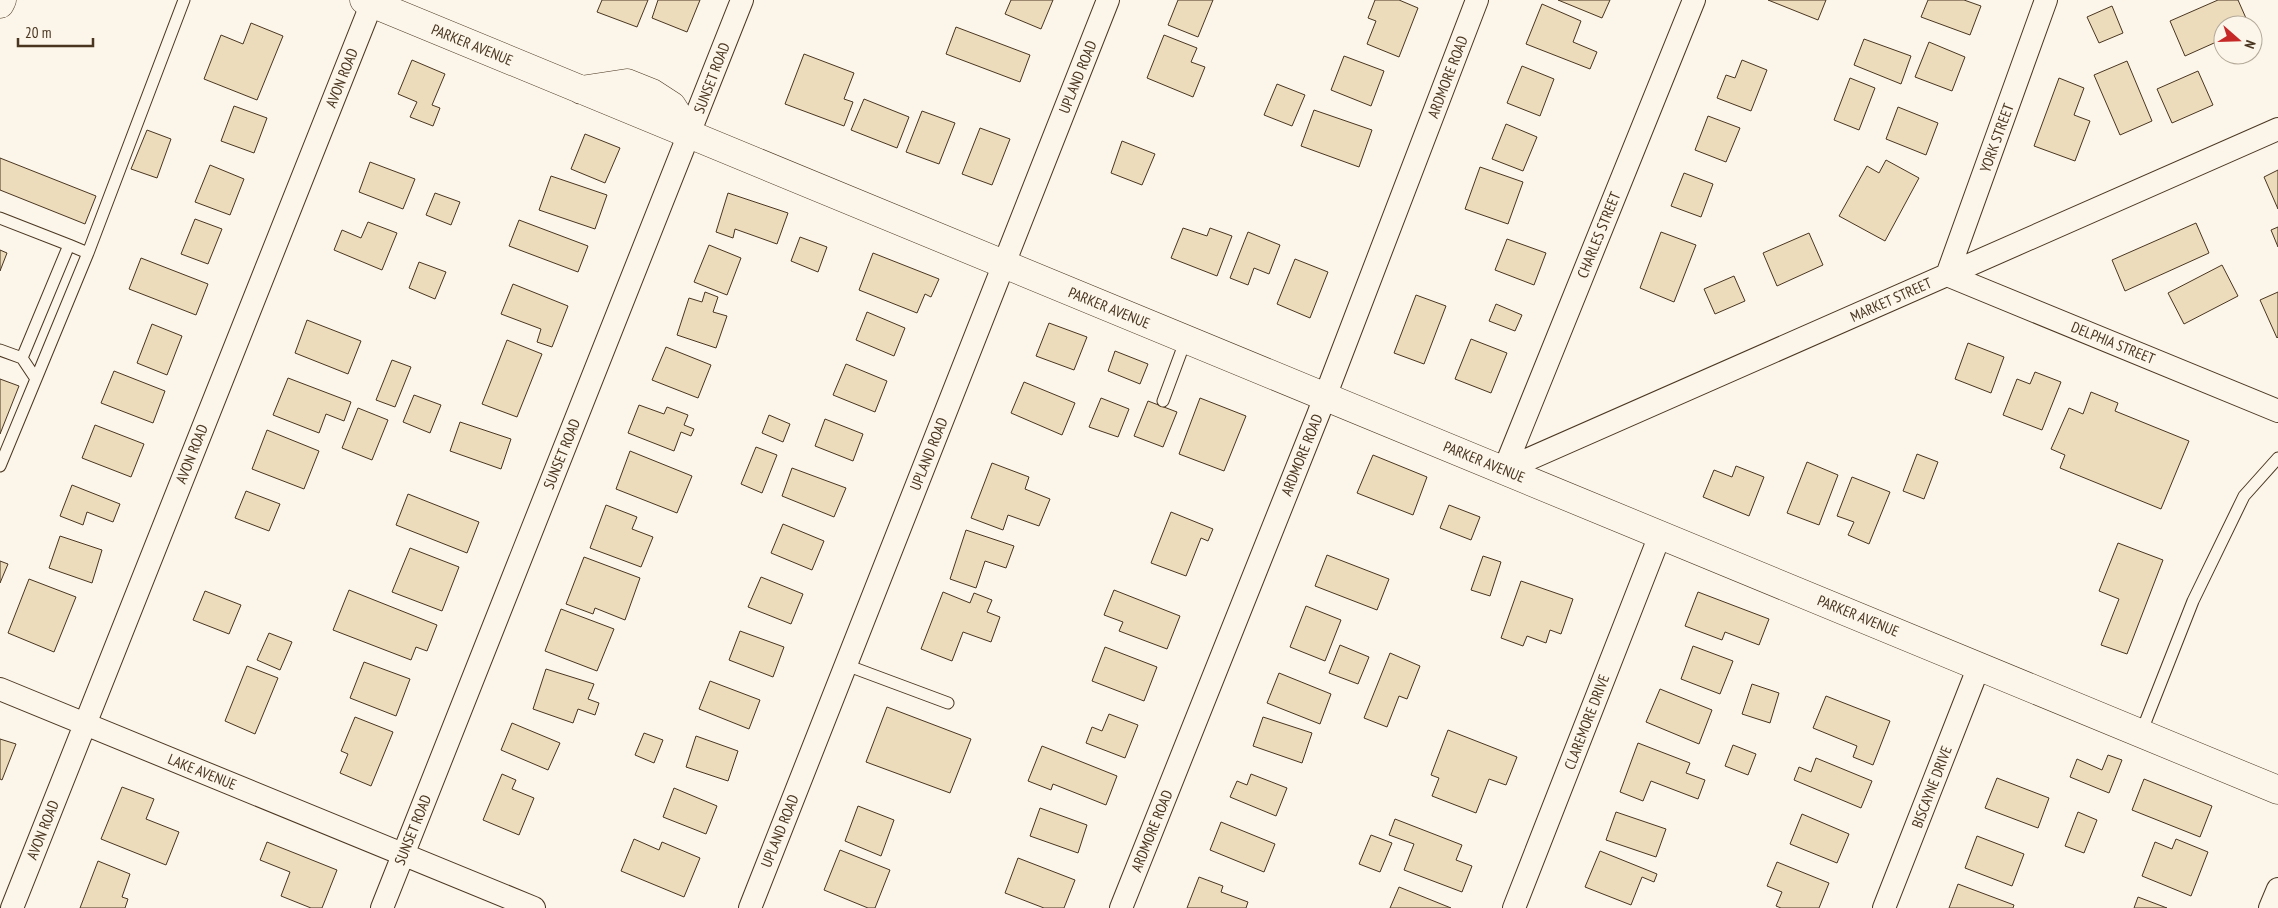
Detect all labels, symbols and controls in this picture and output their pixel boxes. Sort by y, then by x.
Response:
scale bar [18,15,92,47]
north arrow [2213,15,2263,65]
street label: PARKER AVENUE [429,20,516,70]
text: 20 m [25,23,51,42]
street label: ARDMORE ROAD [1423,33,1472,121]
street label: UPLAND ROAD [1054,38,1101,116]
text: N [2240,38,2260,51]
street label: SUNSET ROAD [689,40,734,116]
street label: AVON ROAD [321,45,362,110]
street label: YORK STREET [1975,101,2018,175]
street label: CHARLES STREET [1573,189,1625,281]
street label: MARKET STREET [1847,273,1935,326]
street label: PARKER AVENUE [1066,283,1153,333]
street label: DELPHIA STREET [2069,317,2158,368]
street label: ARDMORE ROAD [1277,411,1327,498]
street label: UPLAND ROAD [905,415,952,493]
street label: SUNSET ROAD [539,416,584,492]
street label: AVON ROAD [171,421,212,486]
street label: PARKER AVENUE [1441,437,1528,487]
street label: PARKER AVENUE [1815,591,1902,641]
street label: CLAREMORE DRIVE [1560,672,1613,772]
street label: BISCAYNE DRIVE [1907,743,1956,830]
street label: LAKE AVENUE [165,749,239,794]
street label: ARDMORE ROAD [1127,787,1177,874]
street label: SUNSET ROAD [390,792,435,868]
street label: UPLAND ROAD [756,792,803,870]
street label: AVON ROAD [22,797,63,862]

